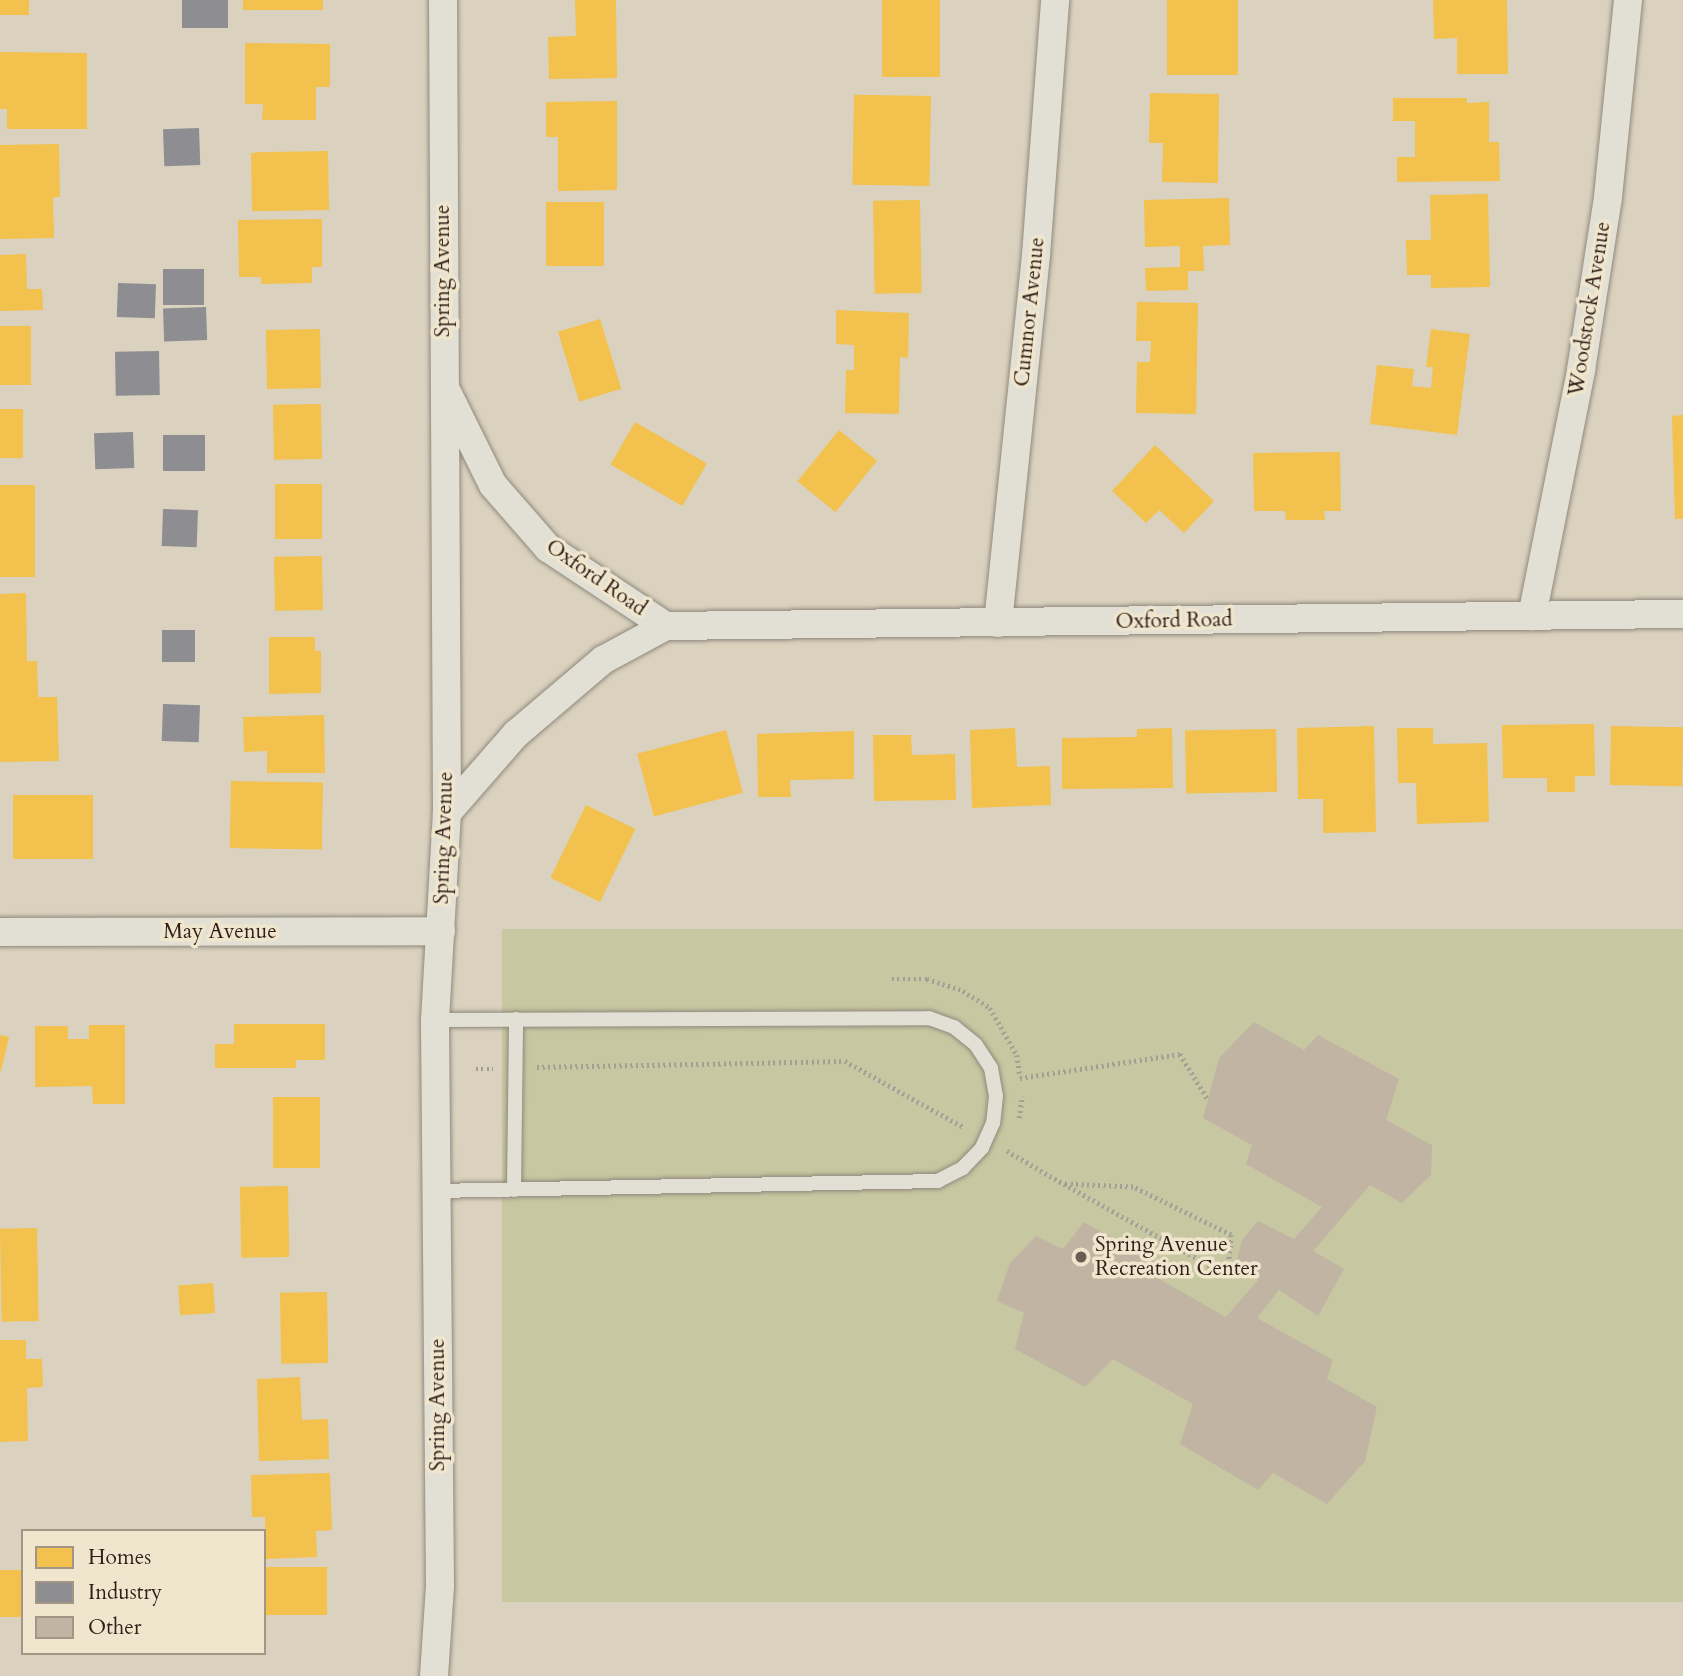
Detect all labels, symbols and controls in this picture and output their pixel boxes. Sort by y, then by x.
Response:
street label: Spring Avenue [430,205,456,337]
street label: Woodstock Avenue [1564,220,1616,398]
street label: Cumnor Avenue [1010,236,1050,388]
street label: Oxford Road [541,534,651,622]
street label: Oxford Road [1115,607,1233,635]
street label: Spring Avenue [429,771,459,905]
street label: May Avenue [163,919,277,945]
place label: Spring Avenue Recreation Center [1095,1232,1258,1282]
marker: Spring Avenue Recreation Center [1073,1249,1089,1265]
street label: Spring Avenue [425,1339,451,1471]
legend [21,1529,266,1655]
text: Homes [88,1543,151,1572]
text: Industry [88,1578,162,1607]
text: Other [88,1613,142,1642]

